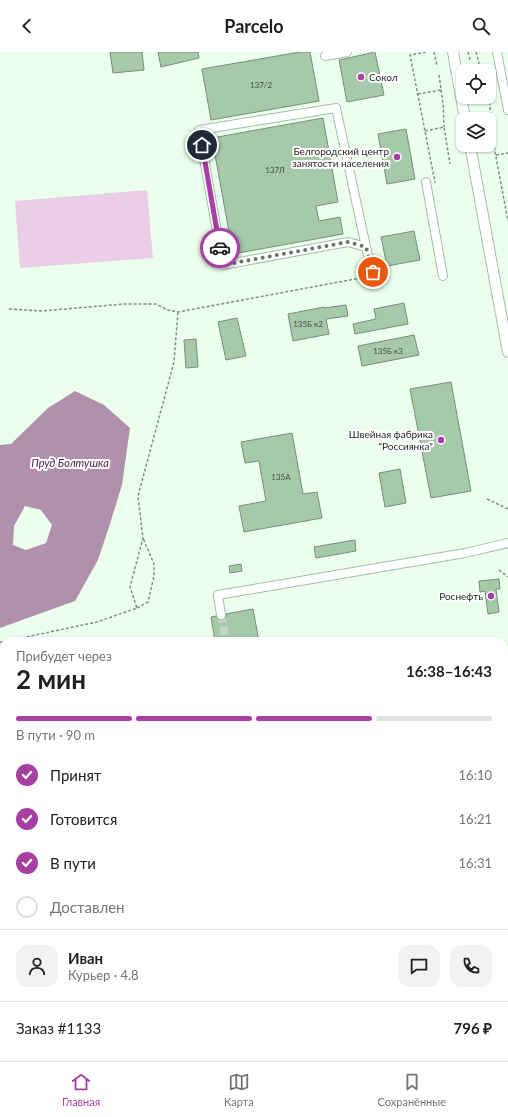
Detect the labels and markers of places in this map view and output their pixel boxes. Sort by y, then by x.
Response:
place label: Сокол [369,71,398,83]
marker: Сокол [356,72,366,82]
pin [185,128,219,162]
place label: Белгородский центр занятости населения [292,145,389,169]
marker: Белгородский центр занятости населения [392,152,402,162]
pin [356,255,390,289]
place label: Швейная фабрика "Россиянка" [349,428,433,452]
marker: Швейная фабрика "Россиянка" [436,435,446,445]
place label: Роснефть [439,590,483,602]
marker: Роснефть [486,591,496,601]

